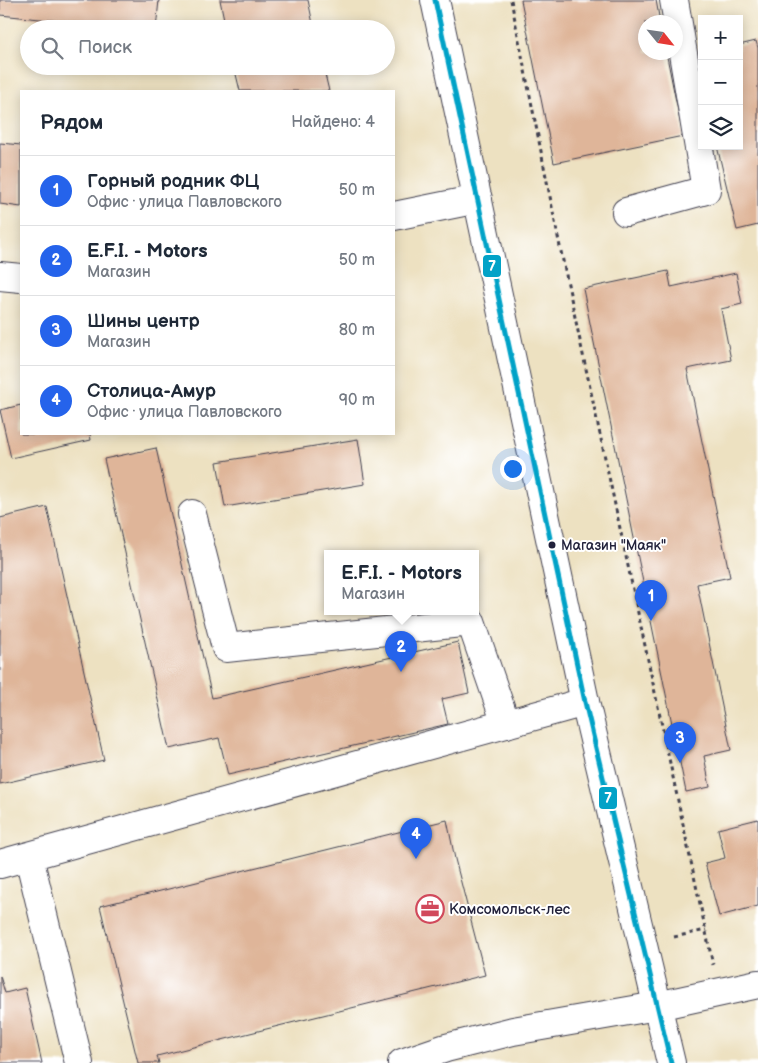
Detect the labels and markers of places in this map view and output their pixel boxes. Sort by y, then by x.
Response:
place label: Магазин "Маяк" [561,537,666,554]
marker: Магазин "Маяк" [547,540,557,550]
pin: 1 [635,580,667,621]
pin: 2 [385,631,417,672]
pin: 3 [664,722,696,763]
pin: 4 [400,818,432,859]
office icon: Комсомольск-лес [415,894,445,924]
place label: Комсомольск-лес [449,900,571,919]

